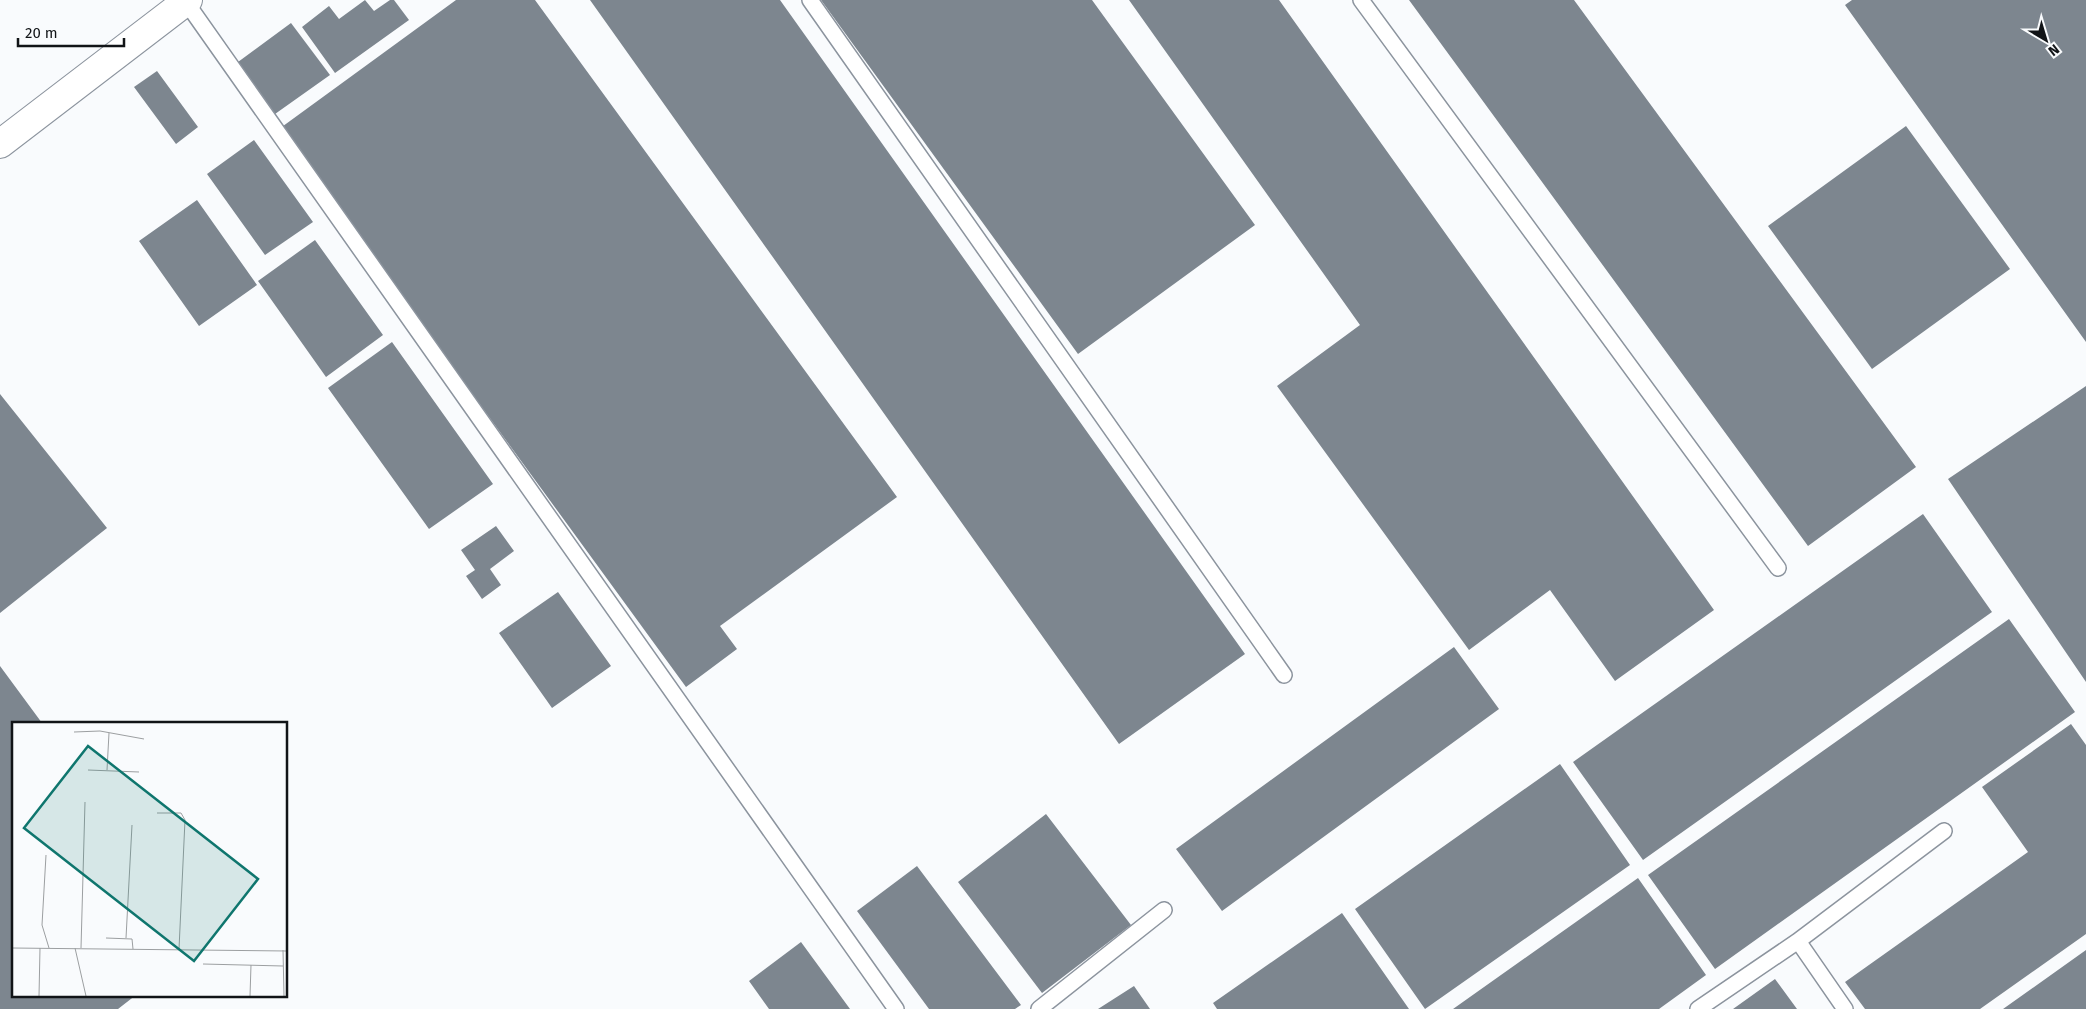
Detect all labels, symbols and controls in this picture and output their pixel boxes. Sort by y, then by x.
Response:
scale bar [18,15,124,47]
north arrow [2021,15,2071,65]
text: 20 m [25,24,58,42]
text: N [2045,40,2063,59]
inset map [12,722,288,996]

